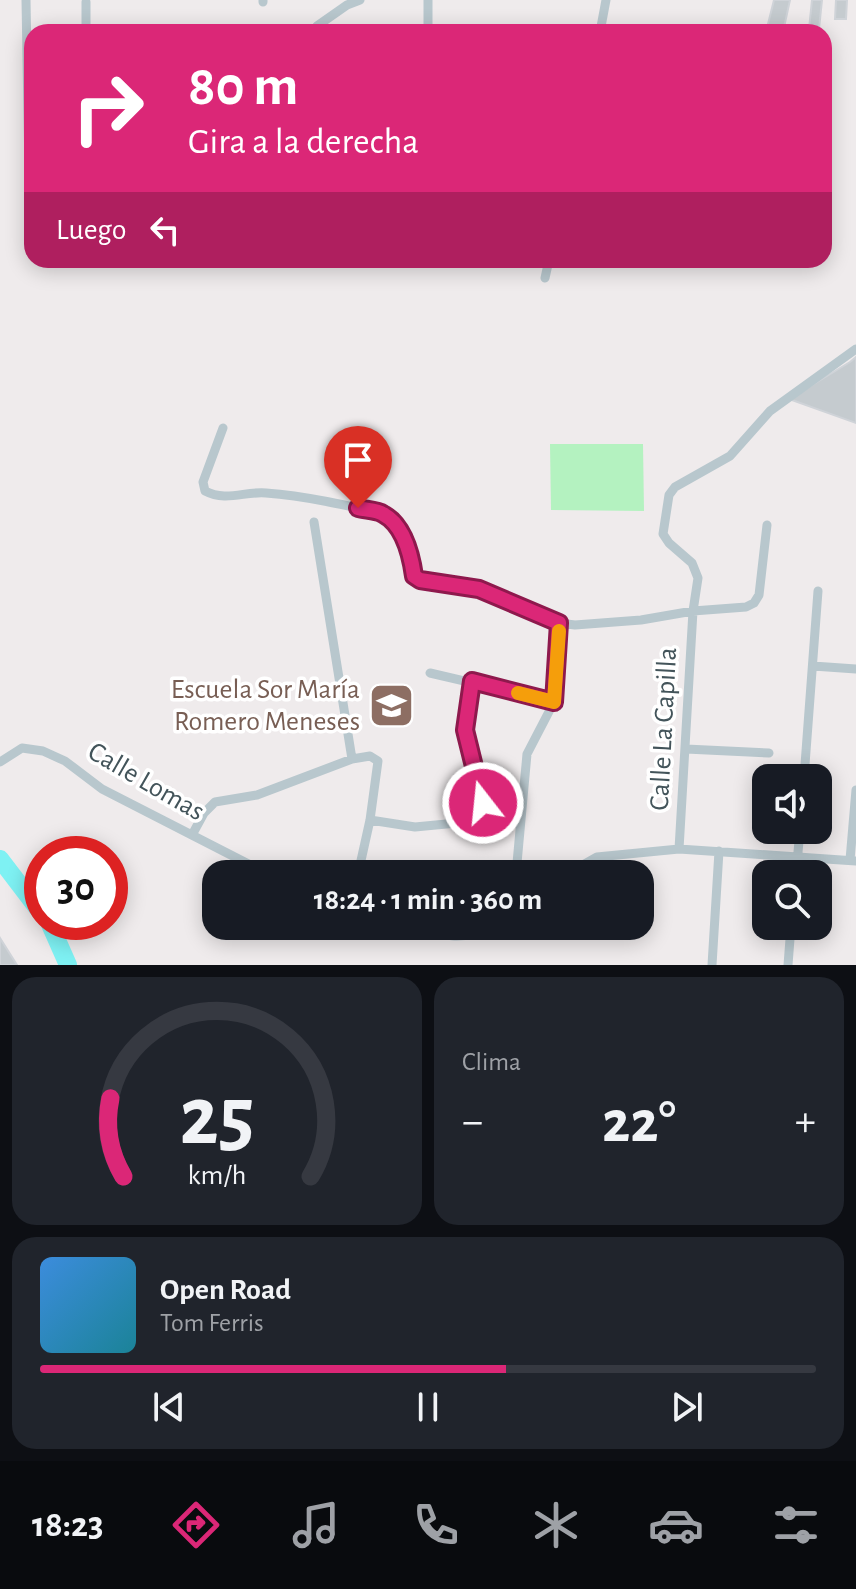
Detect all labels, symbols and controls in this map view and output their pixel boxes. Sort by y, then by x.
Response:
icon: right [56,56,160,160]
text: 80 m [188,59,298,115]
text: Gira a la derecha [188,124,419,160]
icon: left [143,208,187,252]
text: Luego [56,215,127,245]
pin [324,426,392,508]
icon: arrive [336,438,380,482]
street label: Calle La Capilla [646,647,682,811]
place label: Escuela Sor María Romero Meneses [171,676,360,736]
school or university icon: Escuela Sor María Romero Meneses [367,682,415,730]
street label: Calle Lomas [83,738,209,826]
position arrow [441,761,525,845]
map controls [752,764,832,940]
button: sound [752,764,832,844]
speed limit sign: 30 [24,836,128,940]
button: search [752,860,832,940]
text: 18:24 · 1 min · 360 m [314,885,542,915]
text: Clima [462,1049,521,1075]
text: 25 [179,1076,255,1160]
text: 22° [602,1093,676,1153]
text: − [462,1100,483,1144]
text: + [795,1100,816,1144]
text: km/h [188,1161,246,1190]
text: Open Road [160,1275,291,1305]
text: Tom Ferris [160,1310,264,1336]
icon: previous [147,1385,191,1429]
icon: pause [406,1385,450,1429]
icon: next [665,1385,709,1429]
icon: directions [168,1497,224,1553]
icon: music [288,1497,344,1553]
icon: phone [408,1497,464,1553]
icon: climate [528,1497,584,1553]
icon: car [648,1497,704,1553]
icon: filters [768,1497,824,1553]
text: 18:23 [32,1507,103,1543]

